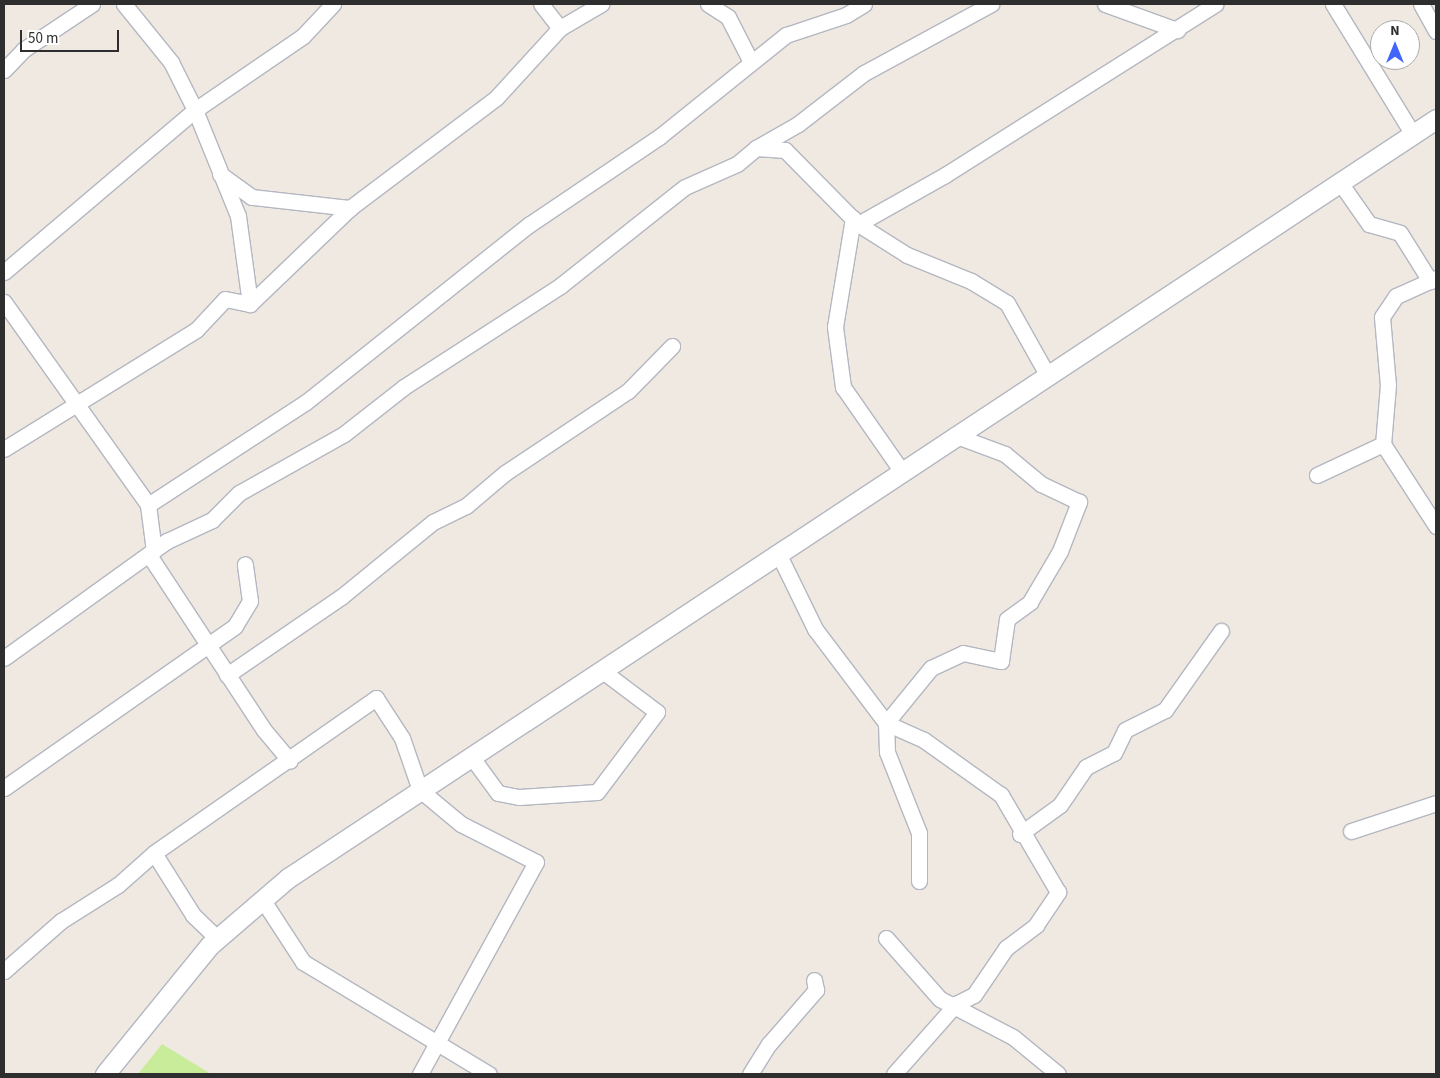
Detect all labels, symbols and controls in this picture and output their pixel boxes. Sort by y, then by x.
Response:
scale bar [22,20,121,52]
north arrow [1370,20,1420,70]
text: N [1390,21,1400,41]
text: 50 m [28,28,58,49]

